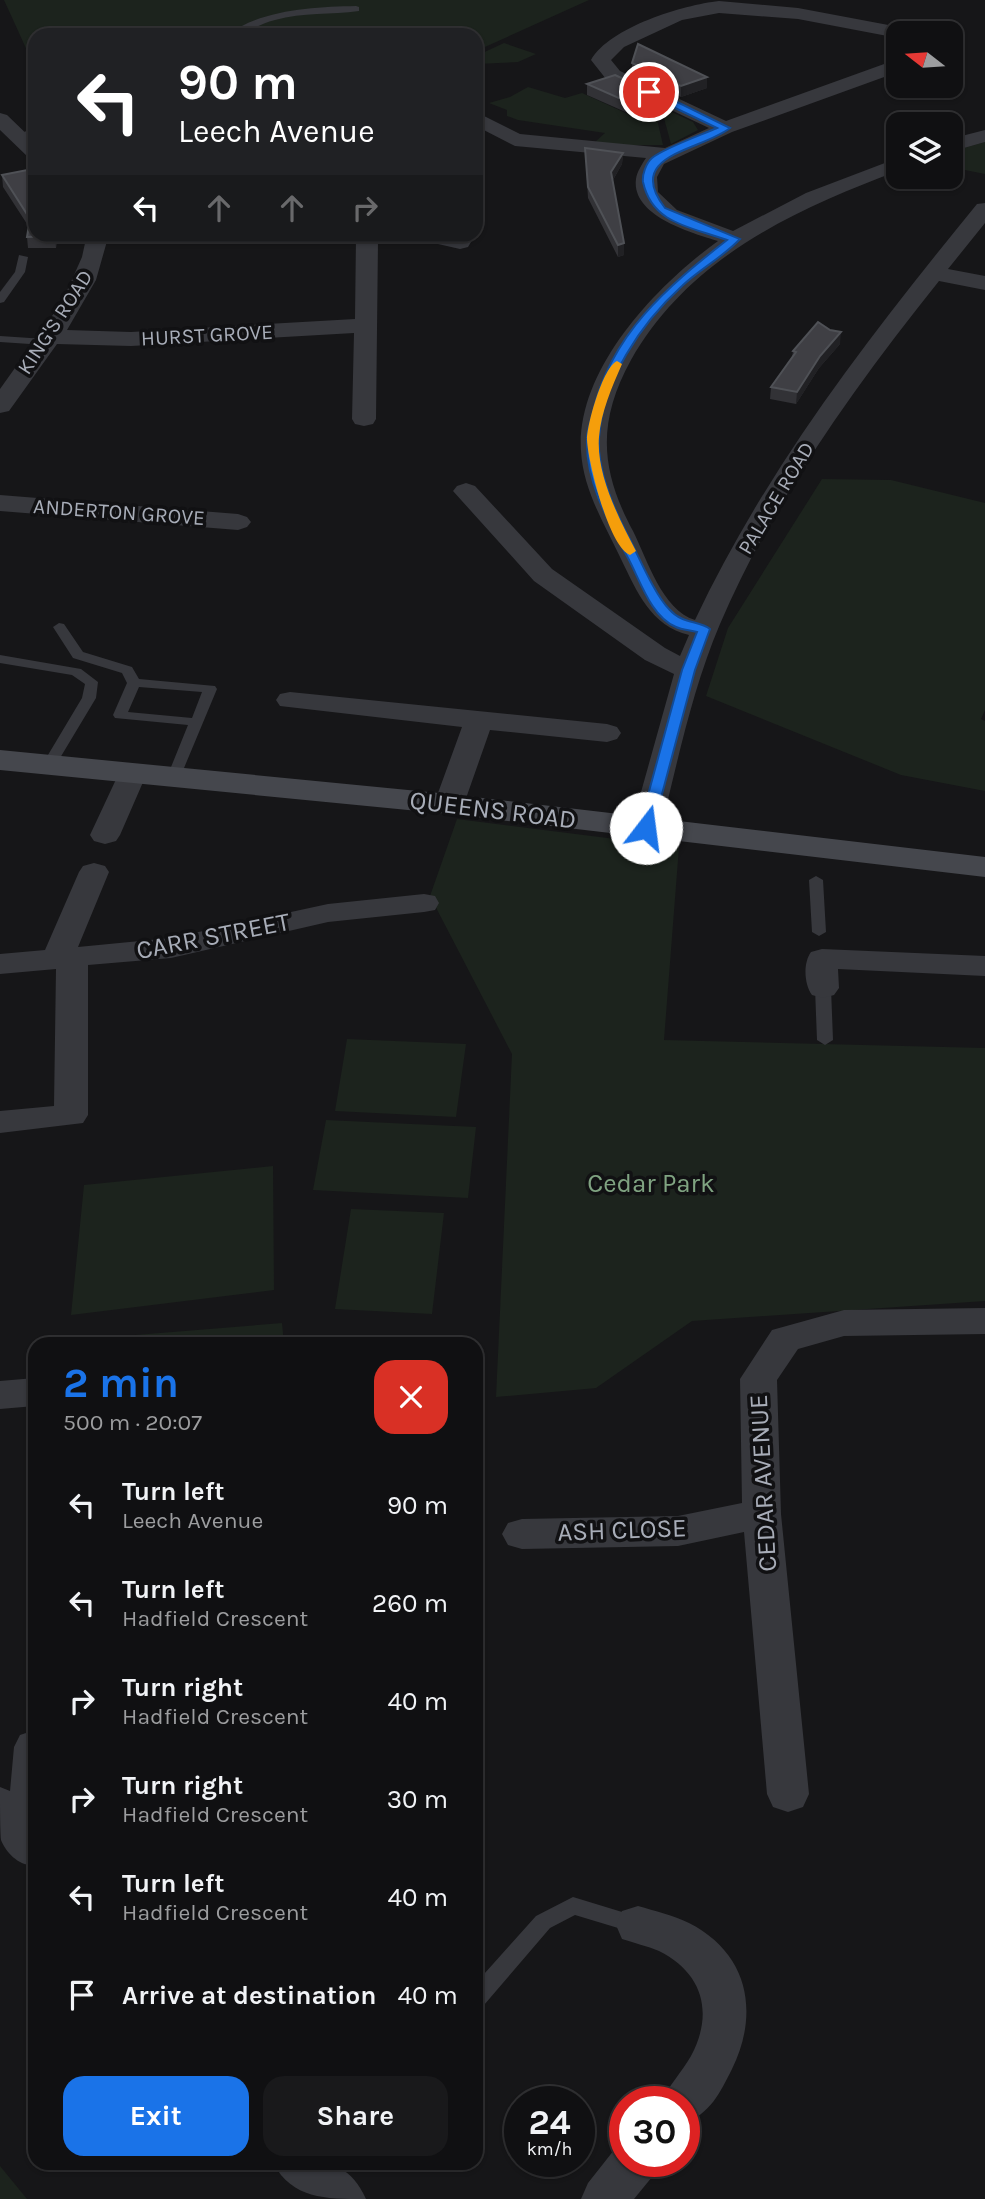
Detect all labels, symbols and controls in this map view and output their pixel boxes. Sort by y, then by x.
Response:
north arrow [886,21,962,98]
map controls [886,21,963,189]
text: 90 m [178,54,298,111]
icon: left [63,56,154,147]
pin [619,62,679,122]
icon: arrive [630,73,668,111]
button: layers [886,112,963,189]
text: Leech Avenue [178,113,375,150]
icon: left [127,189,165,227]
icon: ahead [200,189,238,227]
icon: ahead [273,189,311,227]
icon: right [346,189,384,227]
street label: KING'S ROAD [12,265,98,379]
street label: HURST GROVE [140,320,274,350]
street label: PALACE ROAD [733,437,819,559]
street label: ANDERTON GROVE [32,494,206,530]
street label: QUEENS ROAD [408,784,578,836]
position arrow [609,791,683,865]
street label: CARR STREET [134,906,292,966]
park label: Cedar Park [587,1168,715,1199]
text: 2 min [63,1358,179,1408]
button: close [374,1360,448,1434]
street label: CEDAR AVENUE [743,1394,783,1572]
text: 500 m · 20:07 [63,1409,202,1436]
text: Turn left [122,1476,224,1507]
icon: left [63,1486,101,1524]
text: 90 m [387,1490,448,1521]
text: Leech Avenue [122,1507,263,1534]
street label: ASH CLOSE [557,1512,687,1548]
text: Turn left [122,1574,224,1605]
icon: left [63,1584,101,1622]
text: 260 m [372,1588,448,1619]
text: Hadfield Crescent [122,1605,308,1632]
text: Turn right [122,1672,243,1703]
icon: right [63,1682,101,1720]
text: 40 m [388,1686,448,1717]
text: Hadfield Crescent [122,1703,308,1730]
text: Turn right [122,1770,243,1801]
icon: right [63,1780,101,1818]
text: 30 m [387,1784,448,1815]
text: Hadfield Crescent [122,1801,308,1828]
text: Turn left [122,1868,224,1899]
icon: left [63,1878,101,1916]
text: 40 m [388,1882,448,1913]
text: Hadfield Crescent [122,1899,308,1926]
icon: arrive [63,1976,101,2014]
text: Arrive at destination [122,1980,376,2011]
text: 40 m [397,1980,458,2011]
button: Exit [63,2076,249,2156]
button: Share [263,2076,448,2156]
speed limit sign: 30 [609,2086,700,2177]
text: 24 [529,2102,571,2143]
text: km/h [527,2138,572,2160]

